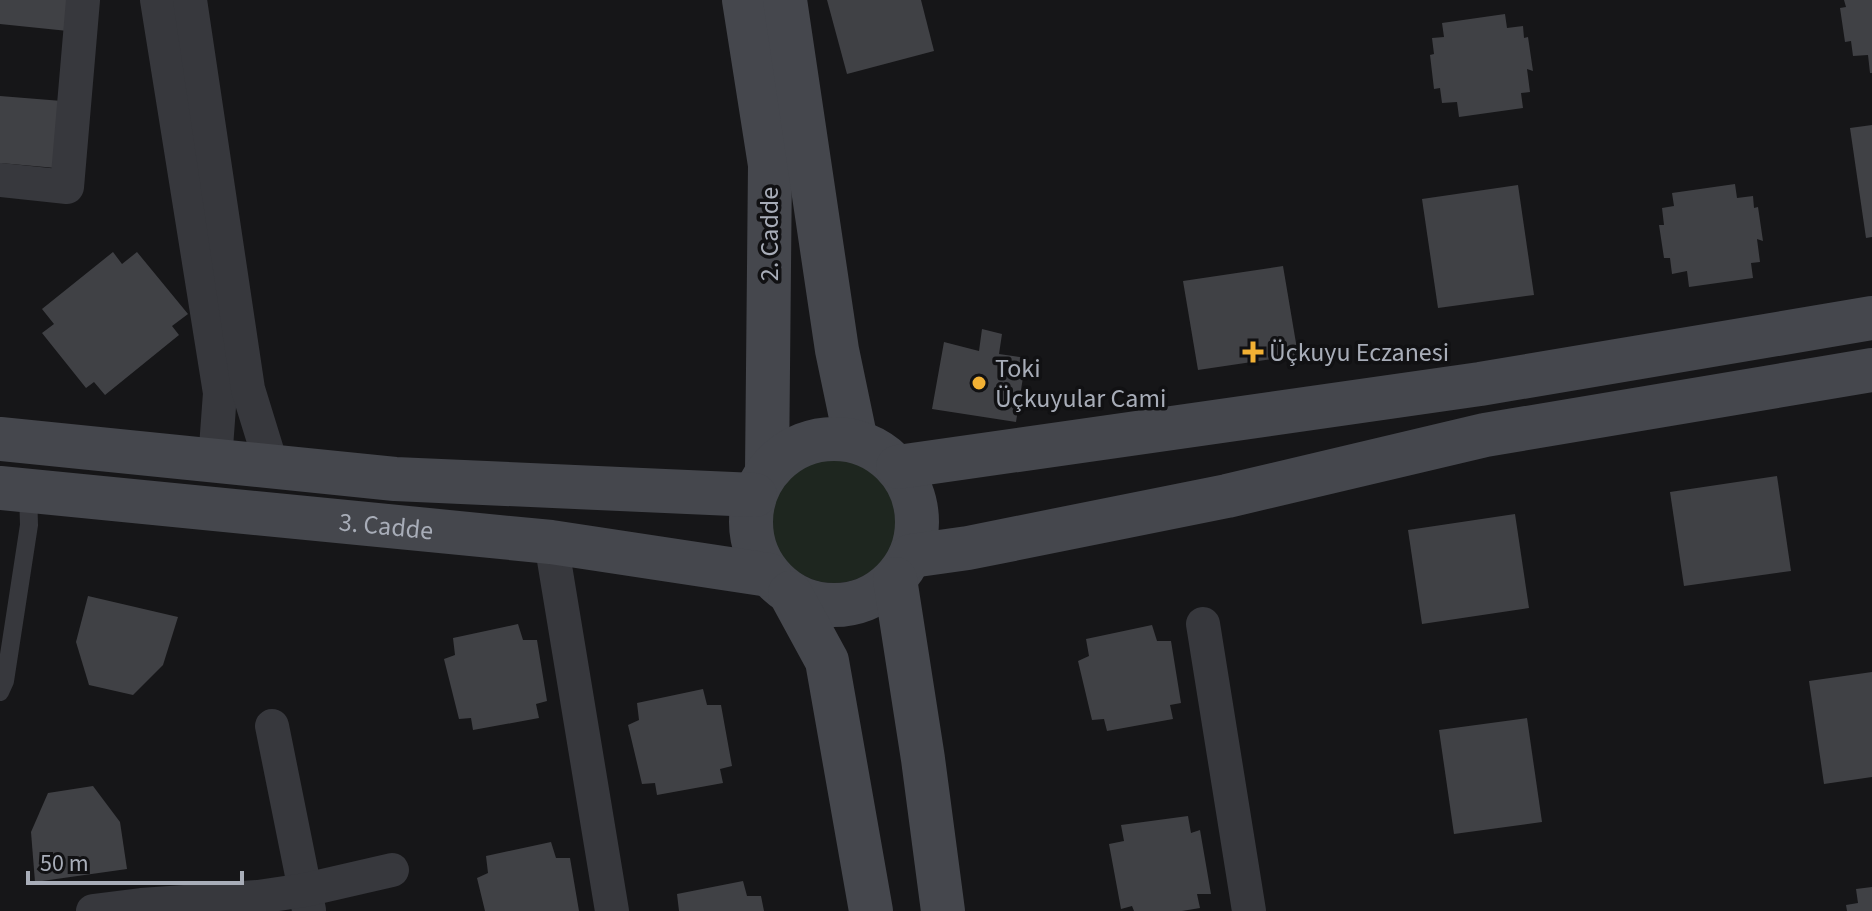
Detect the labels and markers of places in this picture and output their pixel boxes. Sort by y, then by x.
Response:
place label: Üçkuyu Eczanesi [1269,334,1449,371]
marker: Üçkuyu Eczanesi [1244,343,1262,361]
place label: Toki Üçkuyular Cami [995,350,1166,417]
marker: Toki Üçkuyular Cami [970,374,988,392]

